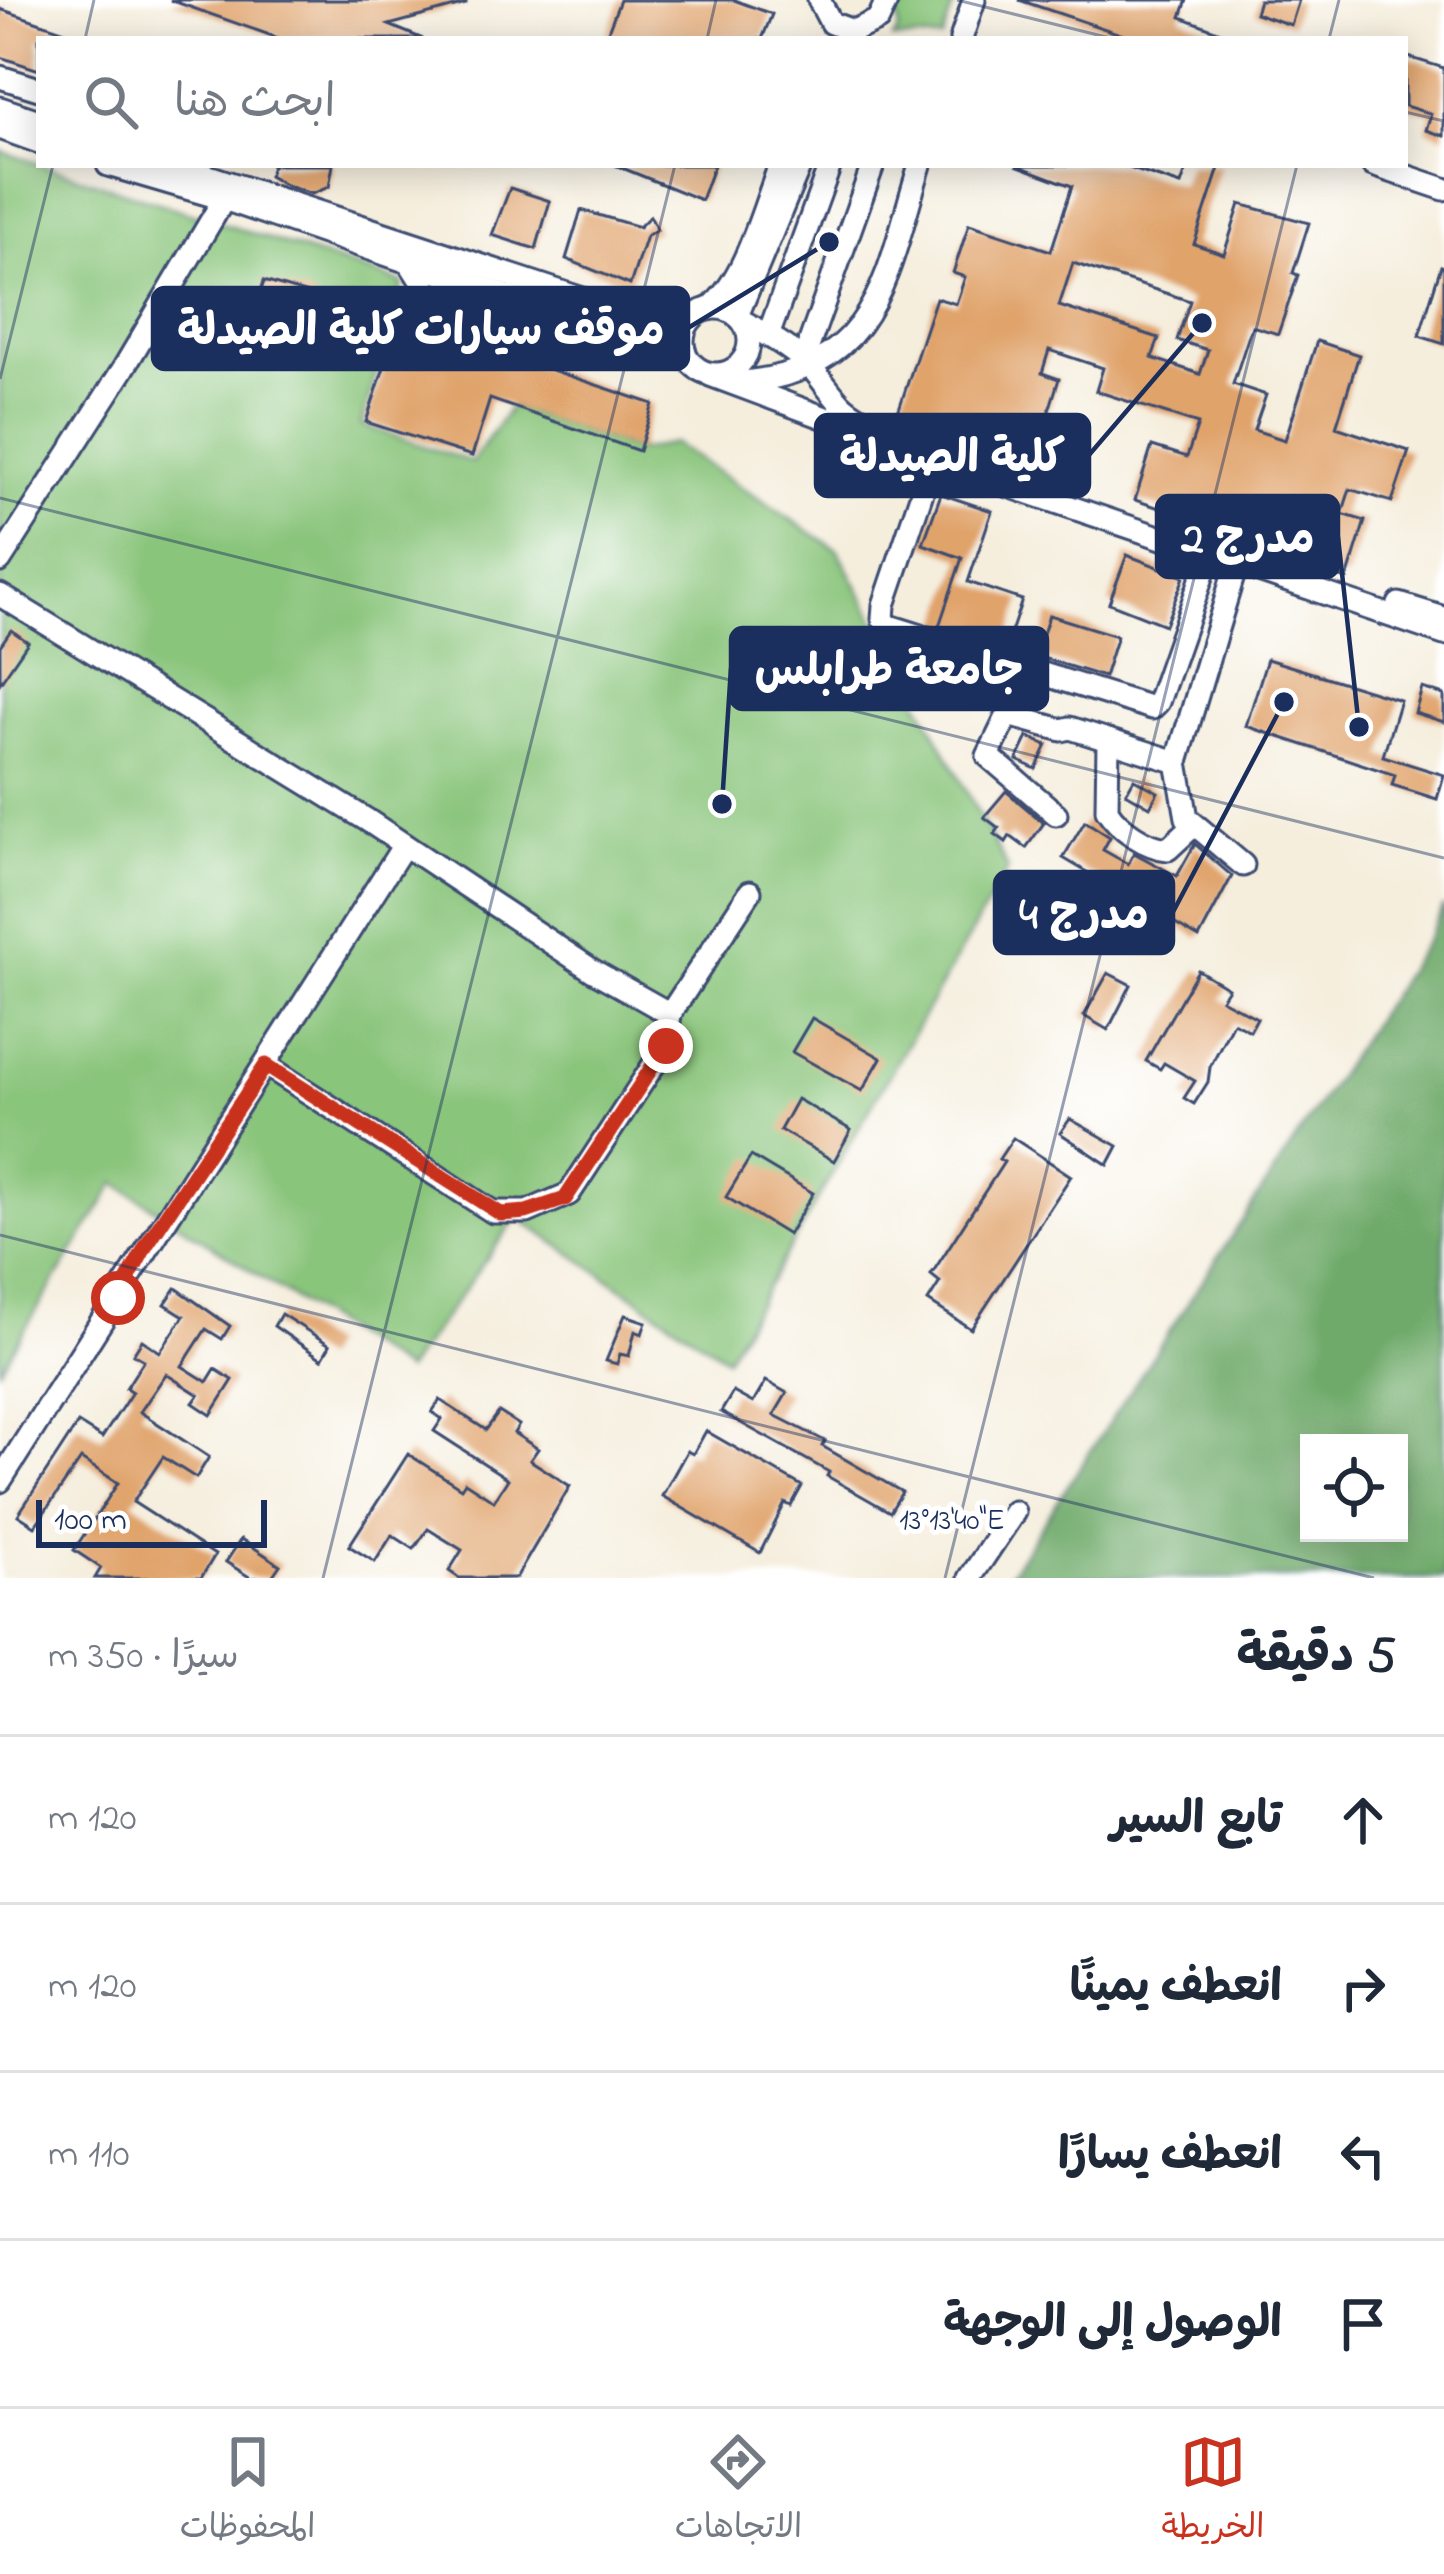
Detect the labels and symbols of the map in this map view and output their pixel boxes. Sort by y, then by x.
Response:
callout: موقف سيارات كلية الصيدلة [153,288,688,369]
text: موقف سيارات كلية الصيدلة [177,300,665,366]
callout: كلية الصيدلة [816,415,1089,496]
text: كلية الصيدلة [839,427,1065,493]
callout: مدرج 2 [1157,496,1338,577]
text: مدرج 2 [1180,508,1315,574]
callout: جامعة طرابلس [731,628,1047,709]
text: جامعة طرابلس [755,640,1023,706]
callout: مدرج 4 [995,872,1173,953]
text: مدرج 4 [1019,884,1149,950]
route end [639,1019,693,1073]
route start [91,1271,145,1325]
scale bar [36,1494,267,1547]
text: 13°13'40"E [899,1500,1005,1544]

